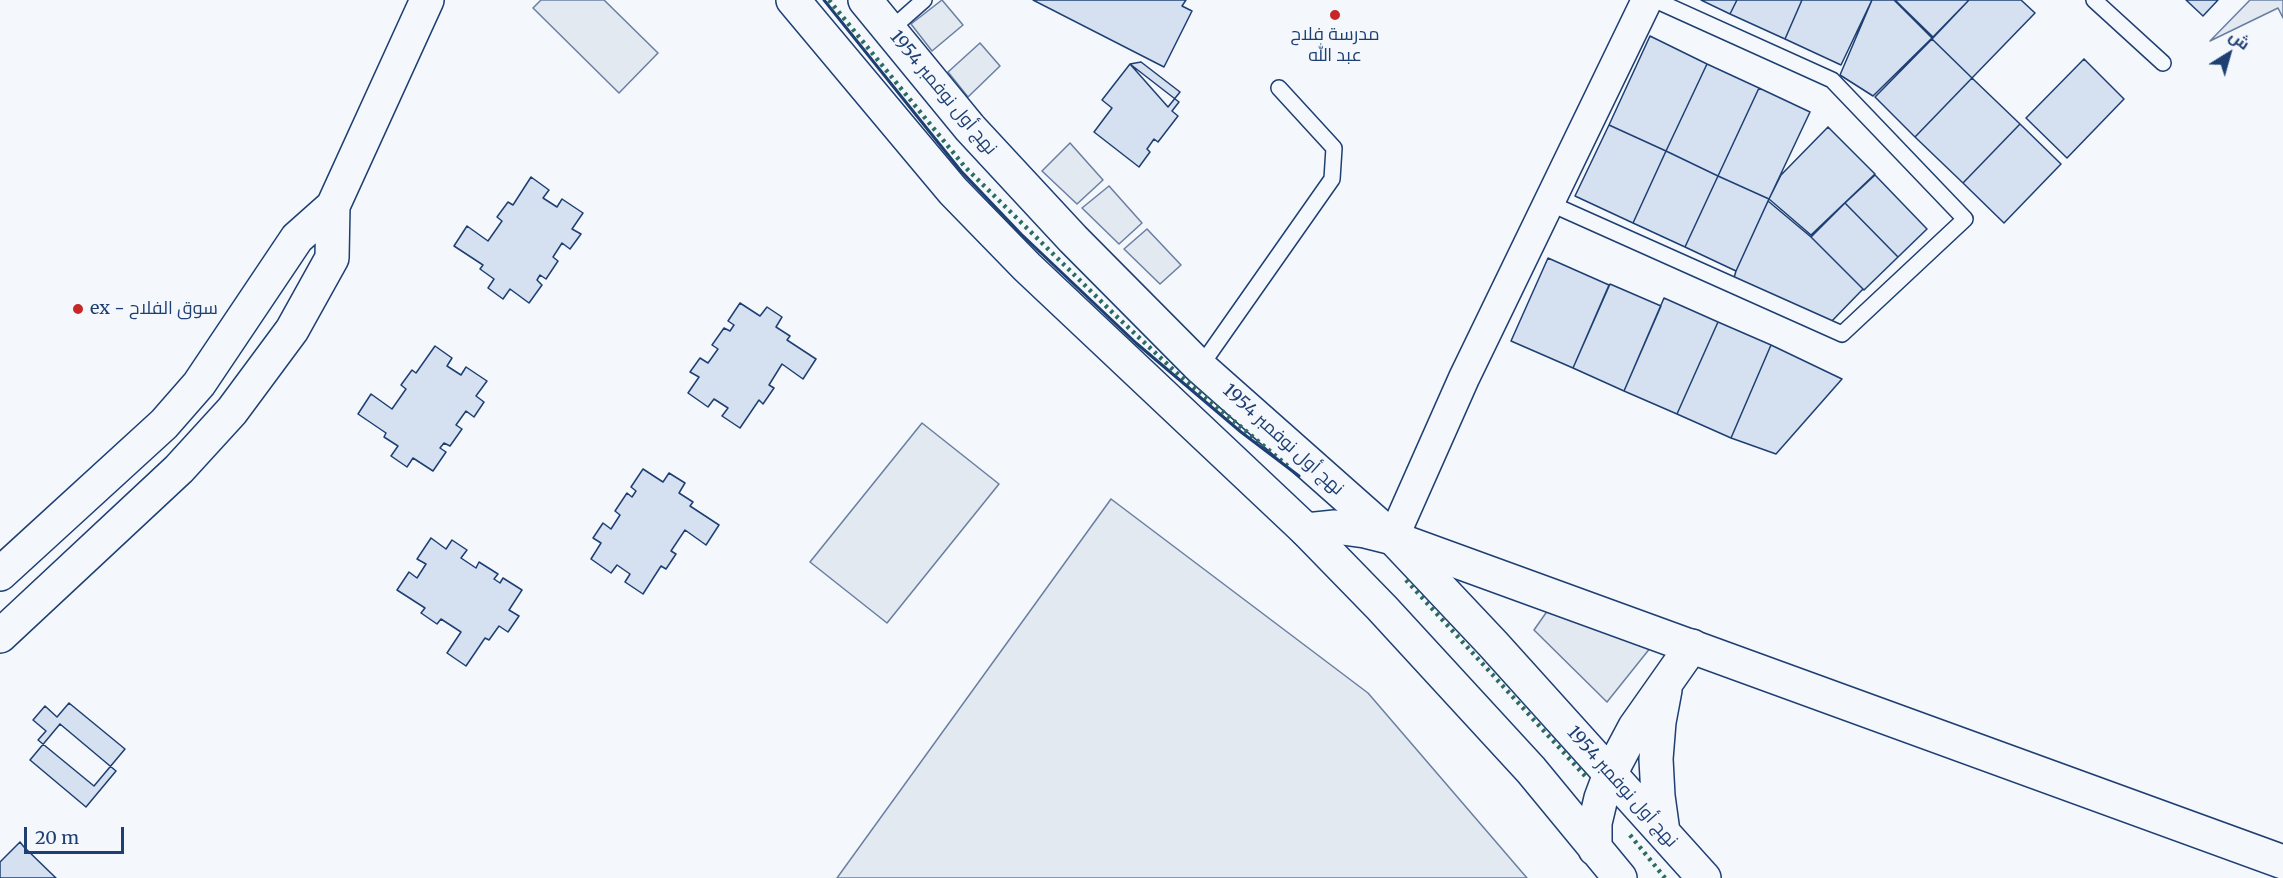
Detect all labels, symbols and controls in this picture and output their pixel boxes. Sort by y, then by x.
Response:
marker: مدرسة فلاح عبد الله [1328,8,1342,22]
place label: مدرسة فلاح عبد الله [1291,24,1379,66]
north arrow [2199,24,2259,84]
text: ش [2226,25,2254,54]
street label: نهج أول نوفمبر 1954 [885,27,1001,159]
place label: ex - سوق الفلاح [90,298,218,320]
marker: ex - سوق الفلاح [71,302,85,316]
street label: نهج أول نوفمبر 1954 [1218,380,1348,500]
street label: نهج أول نوفمبر 1954 [1562,722,1682,852]
scale bar [27,815,128,853]
text: 20 m [35,826,79,849]

